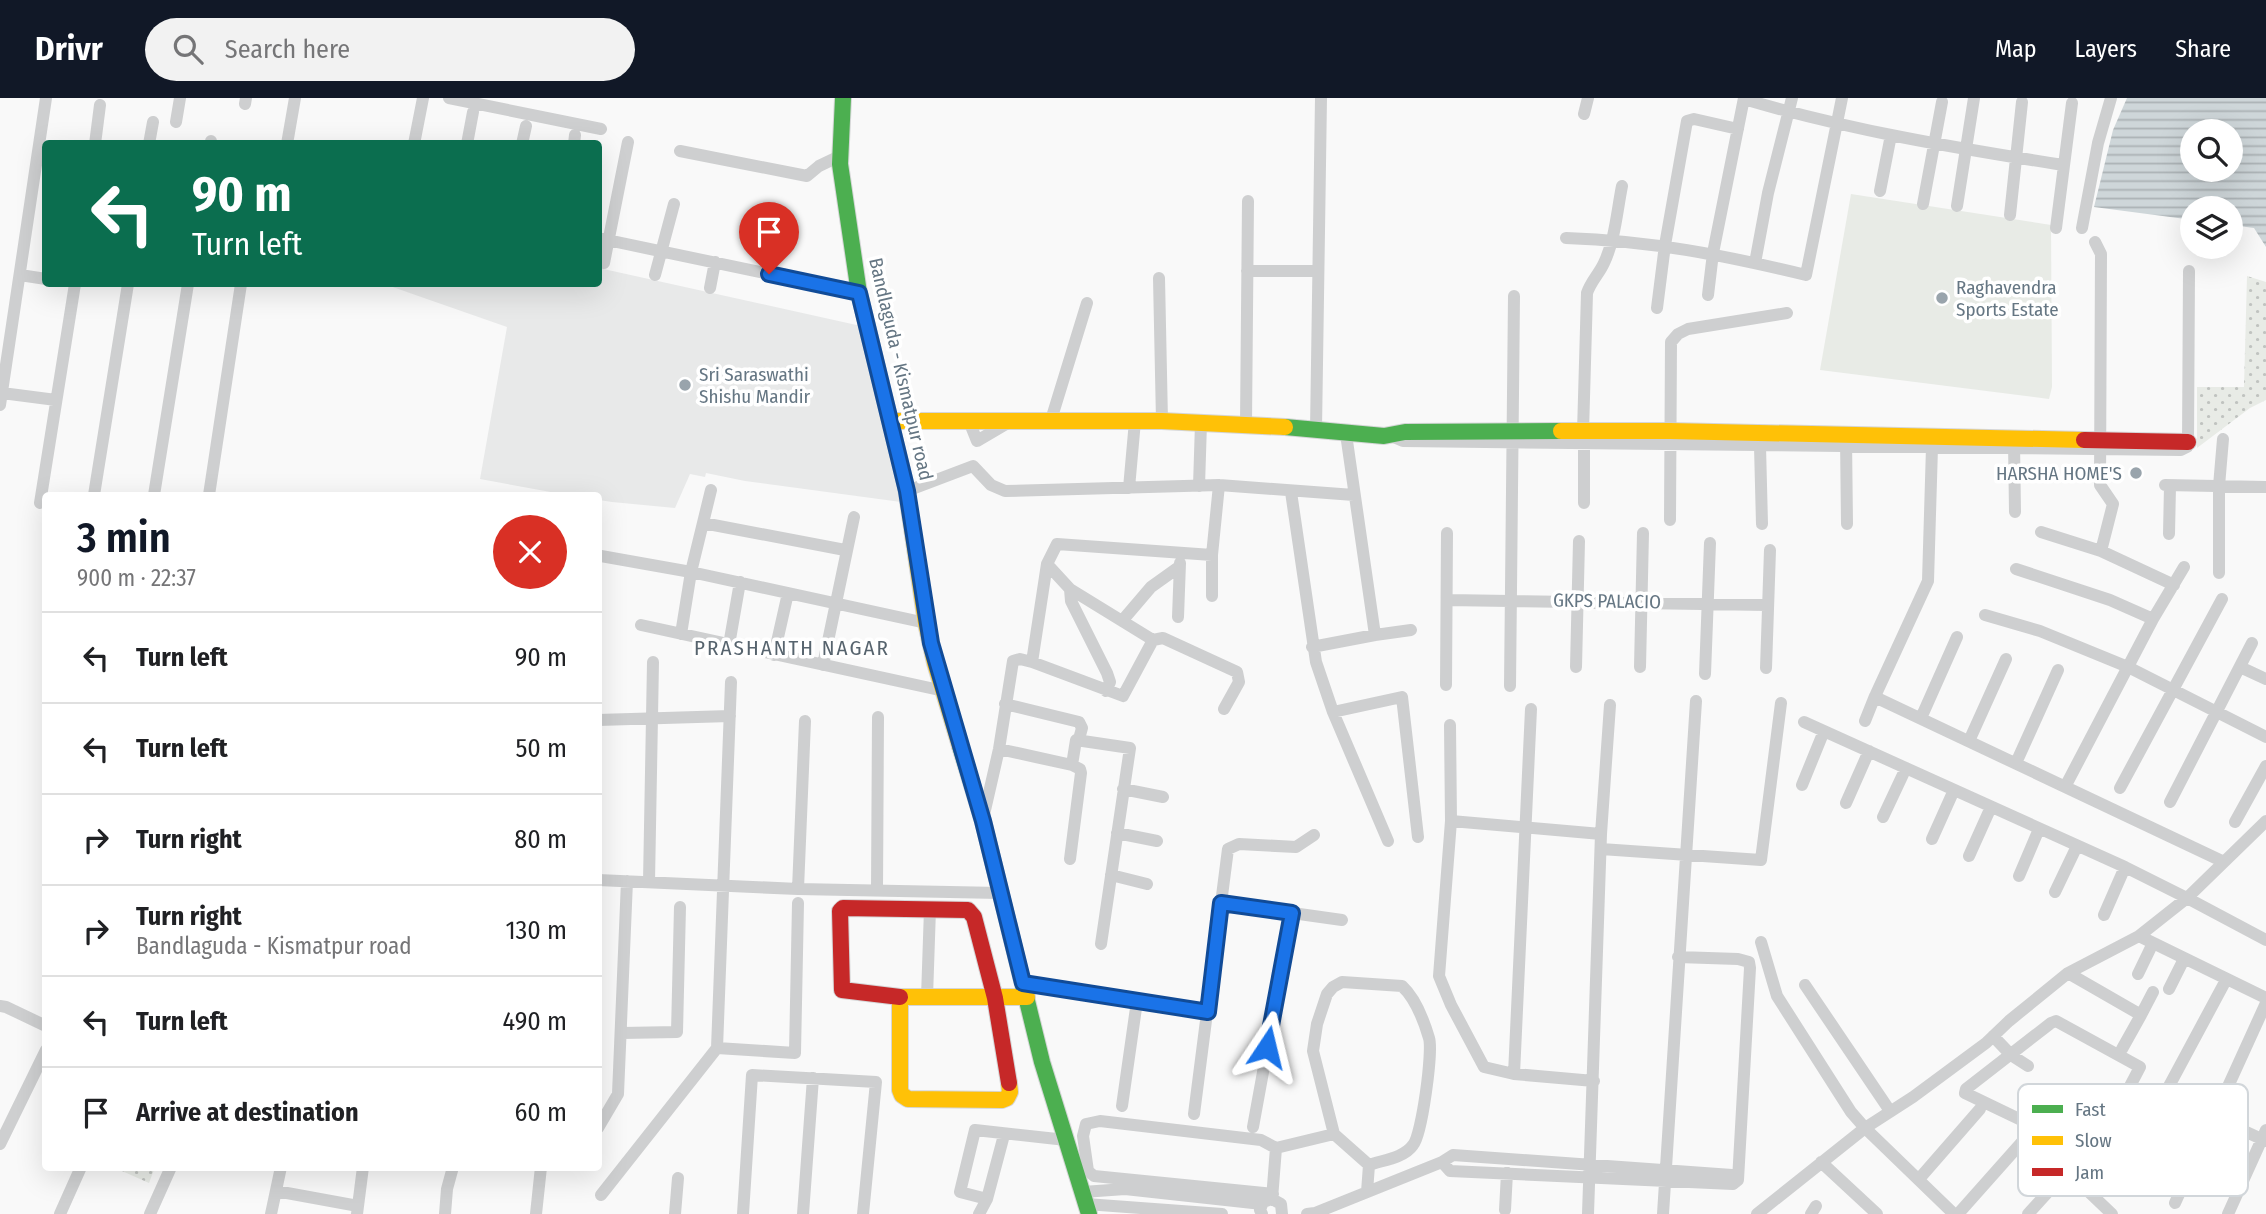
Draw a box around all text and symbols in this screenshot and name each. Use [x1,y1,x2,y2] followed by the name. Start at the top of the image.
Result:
[145,18,635,81] search box
[35,29,103,69] text: Drivr
[169,30,207,68] icon: search
[225,34,350,65] text: Search here
[1995,35,2037,63] text: Map
[2075,35,2137,63] text: Layers
[2175,35,2231,63] text: Share
[2180,119,2243,259] map controls
[2180,119,2243,182] button: search
[192,165,292,224] text: 90 m
[77,168,168,259] icon: left
[2180,196,2243,259] button: layers
[739,202,799,274] pin
[750,213,788,251] icon: arrive
[192,225,302,263] text: Turn left
[864,255,938,483] street label: Bandlaguda - Kismatpur road
[1956,276,2059,321] place label: Raghavendra Sports Estate
[1934,290,1950,306] marker: Raghavendra Sports Estate
[699,363,811,408] place label: Sri Saraswathi Shishu Mandir
[677,377,693,393] marker: Sri Saraswathi Shishu Mandir
[1996,462,2122,485] place label: HARSHA HOME'S
[2128,465,2144,481] marker: HARSHA HOME'S
[77,513,171,563] text: 3 min
[493,515,567,589] button: close
[77,564,196,592] text: 900 m · 22:37
[1553,589,1661,613] street label: GKPS PALACIO
[694,635,890,661] district label: PRASHANTH NAGAR
[77,639,115,677] icon: left
[136,642,228,673] text: Turn left
[515,642,567,673] text: 90 m
[77,730,115,768] icon: left
[136,733,228,764] text: Turn left
[515,733,567,764] text: 50 m
[77,821,115,859] icon: right
[136,824,242,855] text: Turn right
[514,824,567,855] text: 80 m
[136,901,242,932] text: Turn right
[77,912,115,950] icon: right
[505,915,567,946] text: 130 m
[136,932,412,960] text: Bandlaguda - Kismatpur road
[77,1003,115,1041] icon: left
[136,1006,228,1037] text: Turn left
[503,1006,567,1037] text: 490 m
[1230,1010,1304,1084] position arrow
[2018,1084,2248,1196] legend
[77,1094,115,1132] icon: arrive
[136,1097,359,1128] text: Arrive at destination
[514,1097,567,1128] text: 60 m
[2075,1098,2106,1121] text: Fast
[2075,1129,2112,1152] text: Slow
[2075,1161,2104,1184] text: Jam

